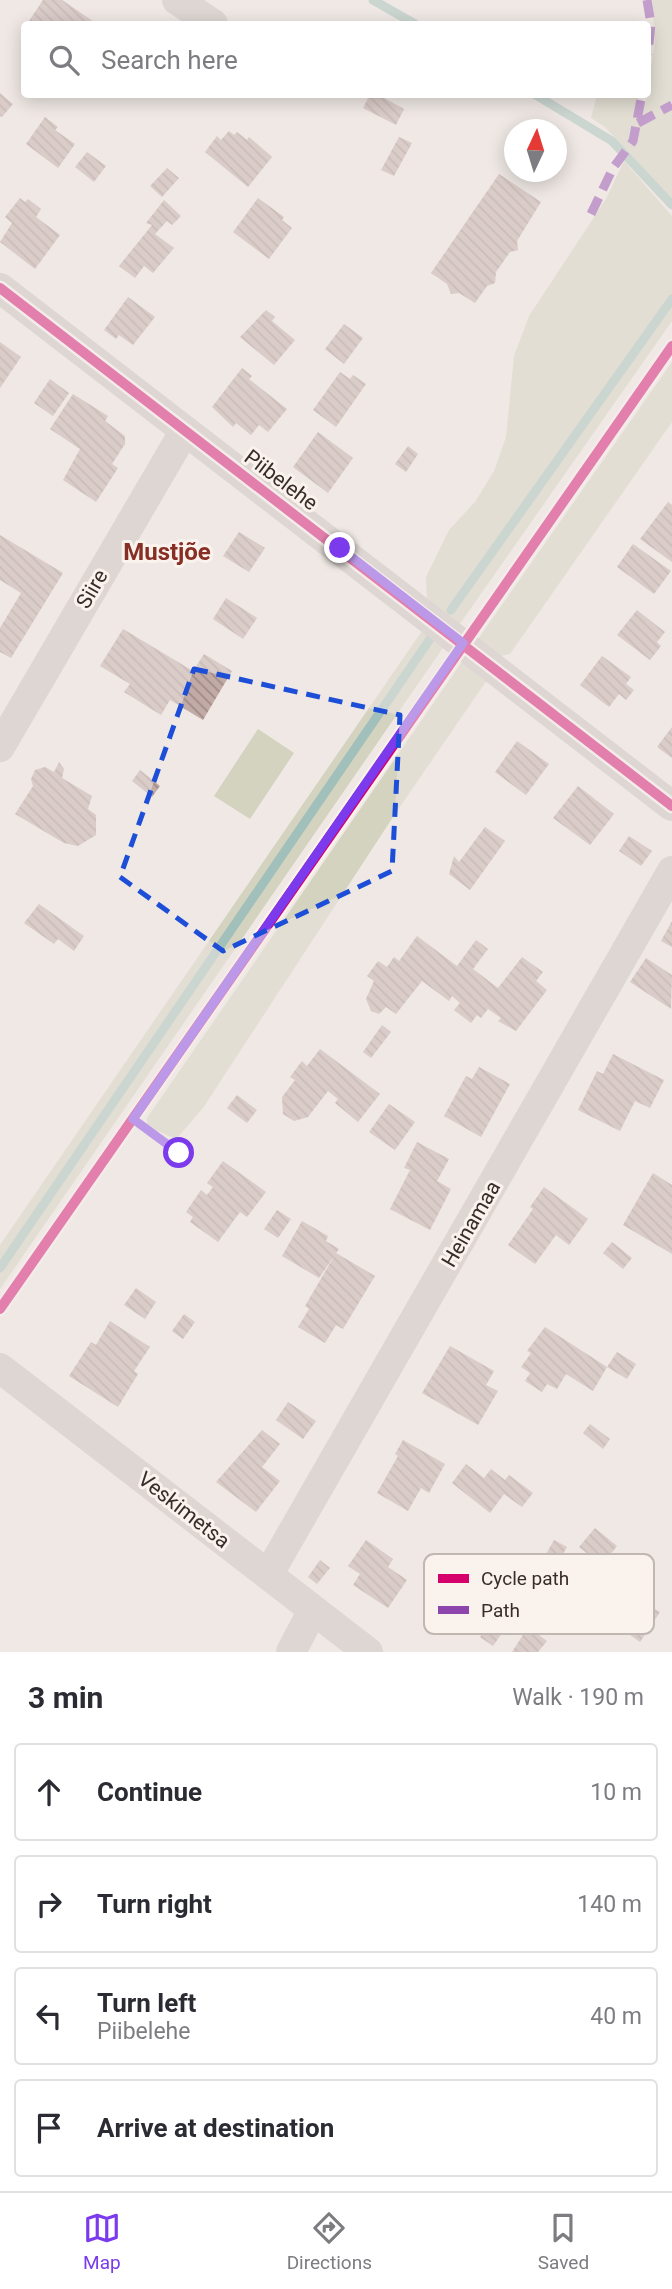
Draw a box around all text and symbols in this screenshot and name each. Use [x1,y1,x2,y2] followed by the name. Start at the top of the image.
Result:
[21,21,651,98] search box
[45,41,83,79] icon: search
[101,45,238,75] text: Search here
[504,119,567,182] north arrow
[240,445,322,515] street label: Piibelehe
[324,532,355,563] route end
[123,538,211,566] district label: Mustjõe
[71,565,113,613] street label: Siire
[163,1137,194,1168] route start
[437,1177,505,1271] street label: Heinamaa
[134,1467,234,1553] street label: Veskimetsa
[424,1554,654,1634] legend
[481,1567,569,1590] text: Cycle path
[481,1599,520,1622] text: Path
[28,1680,103,1715] text: 3 min
[512,1684,644,1711] text: Walk · 190 m
[30,1773,68,1811] icon: ahead
[97,1777,202,1807] text: Continue
[590,1779,642,1806] text: 10 m
[30,1885,68,1923] icon: right
[97,1889,212,1919] text: Turn right
[577,1891,642,1918] text: 140 m
[97,1988,196,2018] text: Turn left
[30,1997,68,2035] icon: left
[590,2003,642,2030] text: 40 m
[97,2018,190,2045] text: Piibelehe
[30,2109,68,2147] icon: arrive
[97,2113,334,2143] text: Arrive at destination
[83,2209,121,2274] tab: Map
[287,2209,372,2274] tab: Directions
[538,2209,589,2274] tab: Saved

